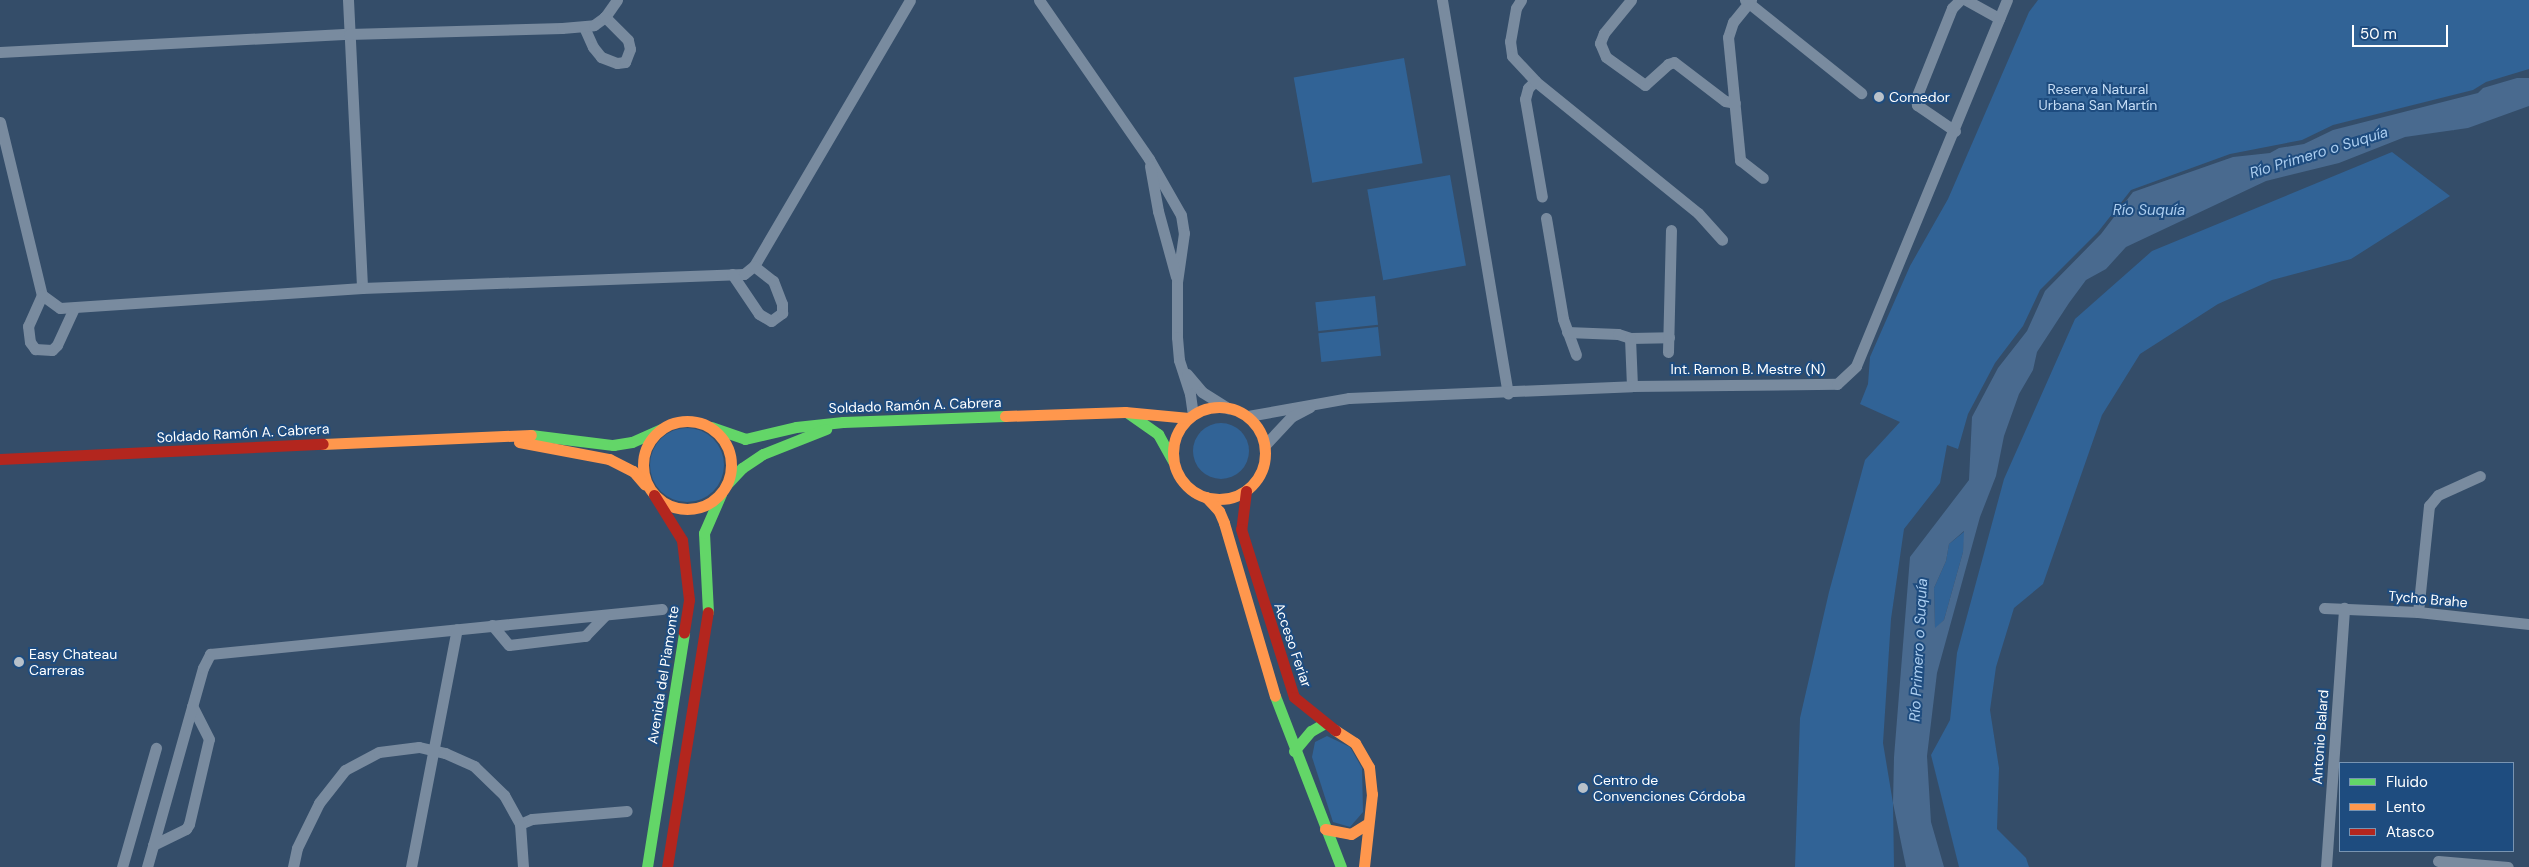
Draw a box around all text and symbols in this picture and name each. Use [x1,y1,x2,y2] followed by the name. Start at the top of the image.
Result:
[2354,15,2450,47] scale bar
[2360,24,2397,44] text: 50 m
[2039,81,2157,114] park label: Reserva Natural Urbana San Martín
[1889,89,1950,105] place label: Comedor
[1873,91,1885,103] marker: Comedor
[2248,123,2390,183] water label: Río Primero o Suquía
[2113,202,2185,220] water label: Río Suquía
[1670,361,1826,377] street label: Int. Ramon B. Mestre (N)
[828,394,1002,416] street label: Soldado Ramón A. Cabrera
[156,420,330,446] street label: Soldado Ramón A. Cabrera
[1906,578,1932,722] water label: Río Primero o Suquía
[2388,587,2468,611] street label: Tycho Brahe
[1271,600,1315,690] street label: Acceso Feriar
[644,605,682,745] street label: Avenida del Piamonte
[29,646,117,679] place label: Easy Chateau Carreras
[13,656,25,668] marker: Easy Chateau Carreras
[2308,689,2332,785] street label: Antonio Balard
[2339,762,2514,852] legend
[1593,772,1745,804] place label: Centro de Convenciones Córdoba
[2386,772,2428,792] text: Fluido
[1577,782,1589,794] marker: Centro de Convenciones Córdoba
[2386,797,2425,817] text: Lento
[2386,822,2434,842] text: Atasco

